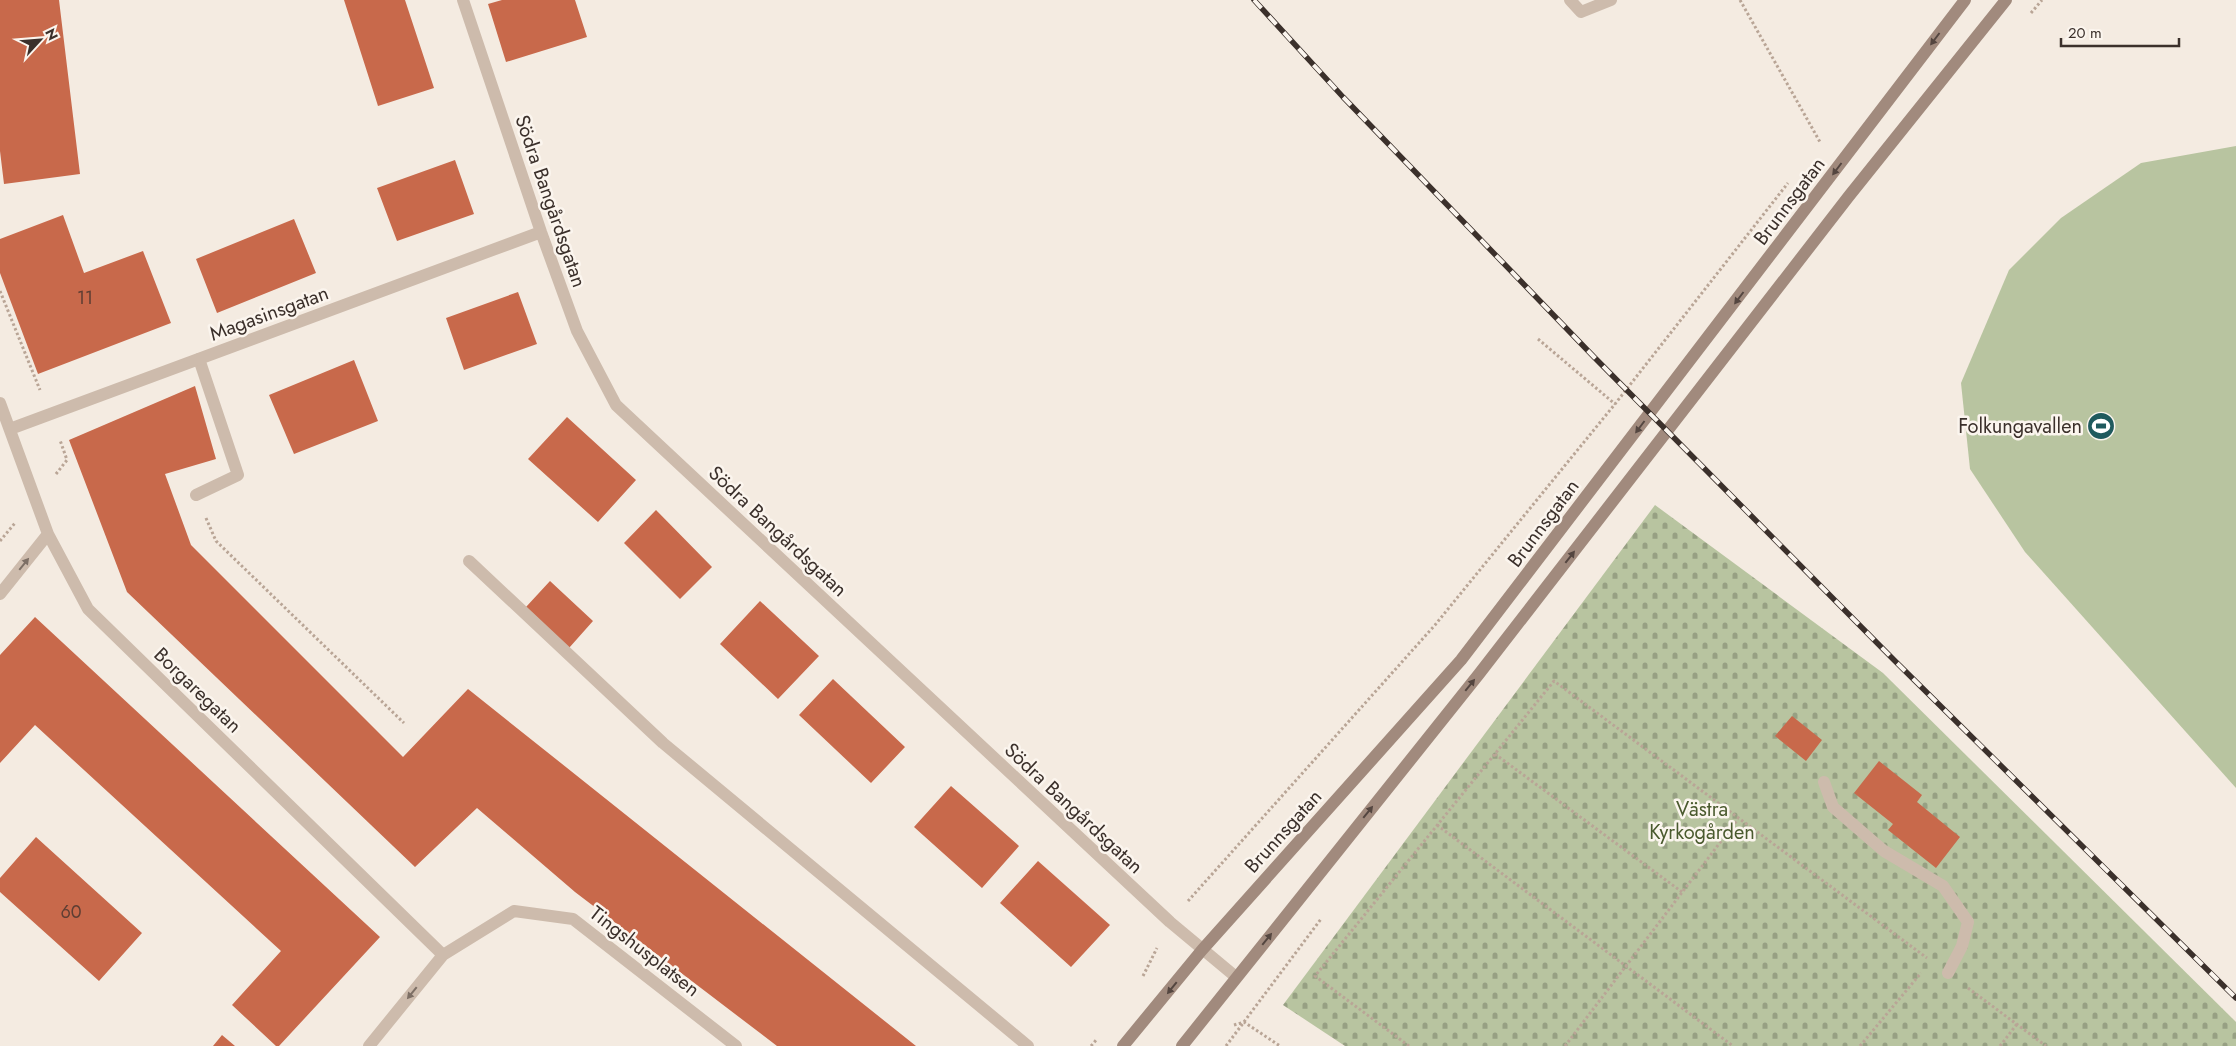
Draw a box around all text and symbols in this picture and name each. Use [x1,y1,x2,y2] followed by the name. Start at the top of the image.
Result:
[15,15,65,65] north arrow
[2061,15,2178,47] scale bar
[2068,22,2102,44] text: 20 m
[40,25,63,44] text: N
[1930,32,1941,45] one-way arrow
[507,111,594,291] street label: Södra Bangårdsgatan
[1747,151,1832,251] street label: Brunnsgatan
[1832,162,1843,175] one-way arrow
[206,279,333,348] street label: Magasinsgatan
[77,285,93,311] house number: 11
[1733,291,1744,304] one-way arrow
[2086,411,2116,441] sports icon: Folkungavallen
[1958,412,2082,441] place label: Folkungavallen
[1635,420,1645,434] one-way arrow
[702,459,854,603] street label: Södra Bangårdsgatan
[1501,473,1586,573] street label: Brunnsgatan
[1565,550,1575,564] one-way arrow
[18,558,29,571] one-way arrow
[147,641,248,740] street label: Borgaregatan
[1465,679,1476,692] one-way arrow
[998,736,1150,880] street label: Södra Bangårdsgatan
[1238,783,1329,880] street label: Brunnsgatan
[1649,795,1755,847] park label: Västra Kyrkogården
[1363,806,1374,819] one-way arrow
[60,899,82,925] house number: 60
[583,899,706,1004] street label: Tingshusplatsen
[1261,933,1272,946] one-way arrow
[1166,981,1177,994] one-way arrow
[407,986,418,999] one-way arrow

